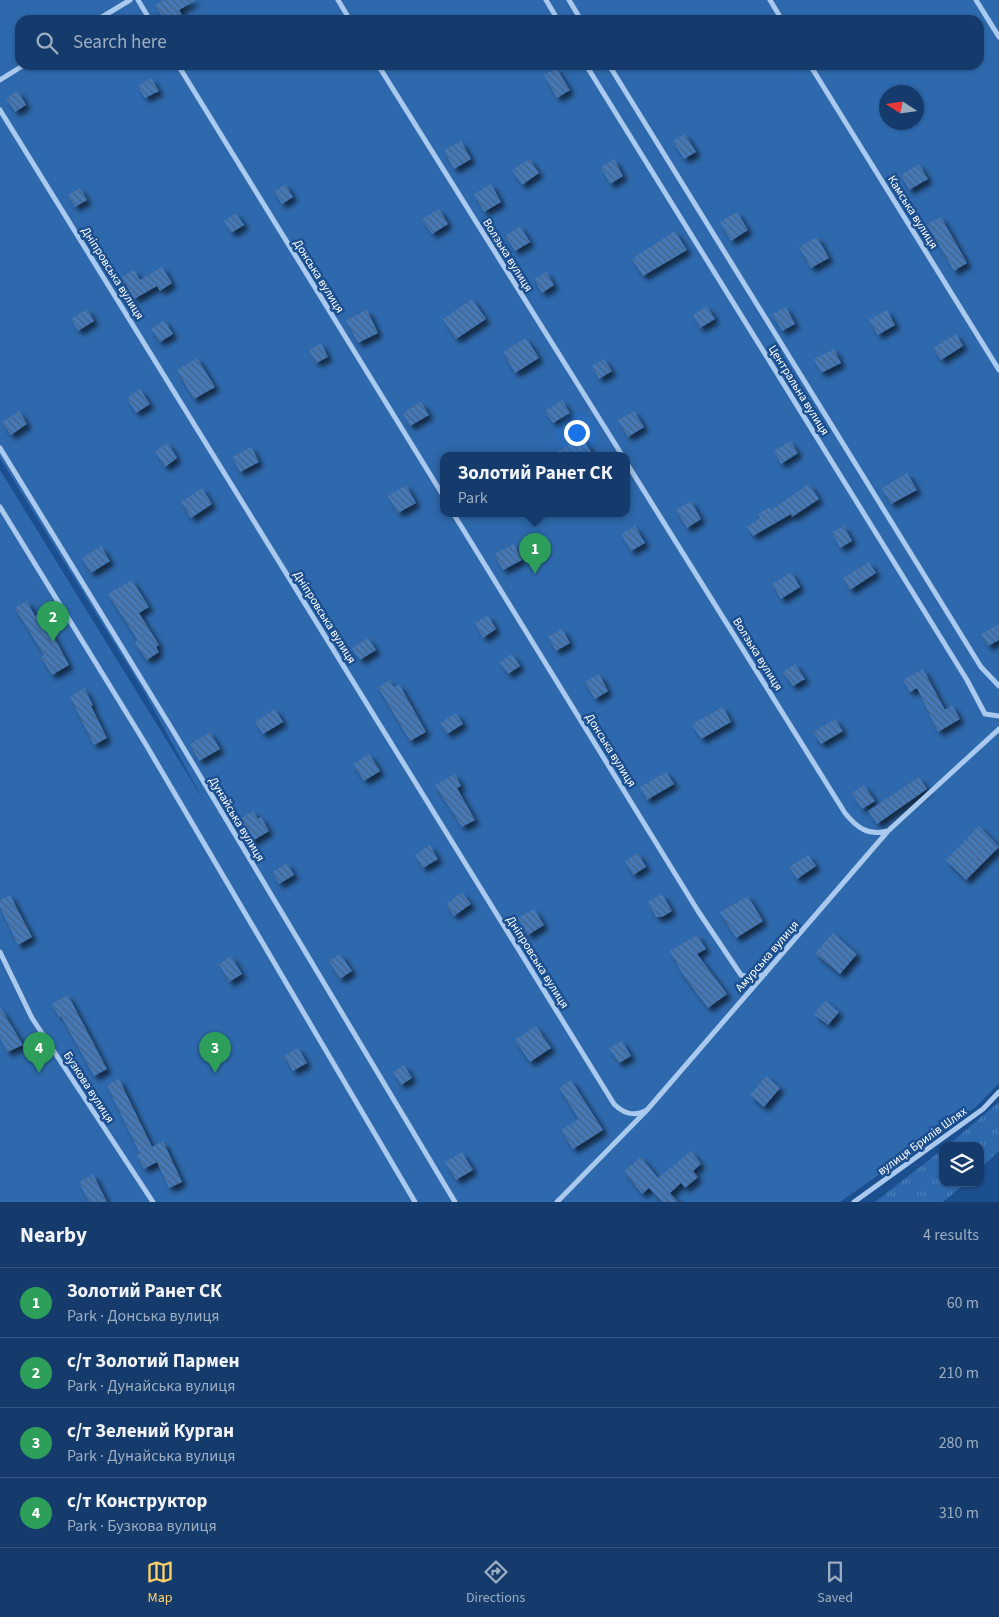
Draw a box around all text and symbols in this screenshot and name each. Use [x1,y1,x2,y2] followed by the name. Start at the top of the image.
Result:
[15,15,984,70] search box
[33,29,61,57] icon: search
[73,29,167,56] text: Search here
[879,85,924,130] north arrow
[883,172,942,252] street label: Камська вулиця
[478,215,537,295] street label: Волзька вулиця
[77,224,148,323] street label: Дніпровська вулиця
[289,236,348,316] street label: Донська вулиця
[764,342,833,439] street label: Центральна вулиця
[564,420,590,446] your location
[440,452,630,517] popup
[458,460,612,487] text: Золотий Ранет СК
[458,487,488,509] text: Park
[519,533,551,574] pin: 1
[289,568,360,667] street label: Дніпровська вулиця
[37,601,69,642] pin: 2
[728,614,787,694] street label: Волзька вулиця
[581,710,640,790] street label: Донська вулиця
[205,774,269,865] street label: Дунайська вулиця
[502,913,573,1012] street label: Дніпровська вулиця
[732,917,803,996] street label: Амурська вулиця
[23,1032,55,1073] pin: 4
[199,1032,231,1073] pin: 3
[59,1048,118,1126] street label: Бузкова вулиця
[874,1103,971,1180] street label: вулиця Брилів Шлях
[939,1142,984,1187] map controls
[939,1142,984,1187] button: layers
[20,1220,87,1250] text: Nearby
[923,1224,979,1246] text: 4 results
[67,1278,222,1305] text: Золотий Ранет СК
[32,1292,40,1314] text: 1
[947,1292,979,1314] text: 60 m
[67,1305,220,1327] text: Park · Донська вулиця
[67,1348,240,1375] text: с/т Золотий Пармен
[32,1362,40,1384] text: 2
[939,1362,979,1384] text: 210 m
[67,1375,235,1397] text: Park · Дунайська вулиця
[67,1418,234,1445] text: с/т Зелений Курган
[32,1432,40,1454] text: 3
[939,1432,979,1454] text: 280 m
[67,1445,235,1467] text: Park · Дунайська вулиця
[67,1488,207,1515] text: с/т Конструктор
[32,1502,40,1524] text: 4
[939,1502,979,1524] text: 310 m
[67,1515,217,1537] text: Park · Бузкова вулиця
[146,1558,174,1608] tab: Map
[466,1558,525,1608] tab: Directions
[817,1558,853,1608] tab: Saved

